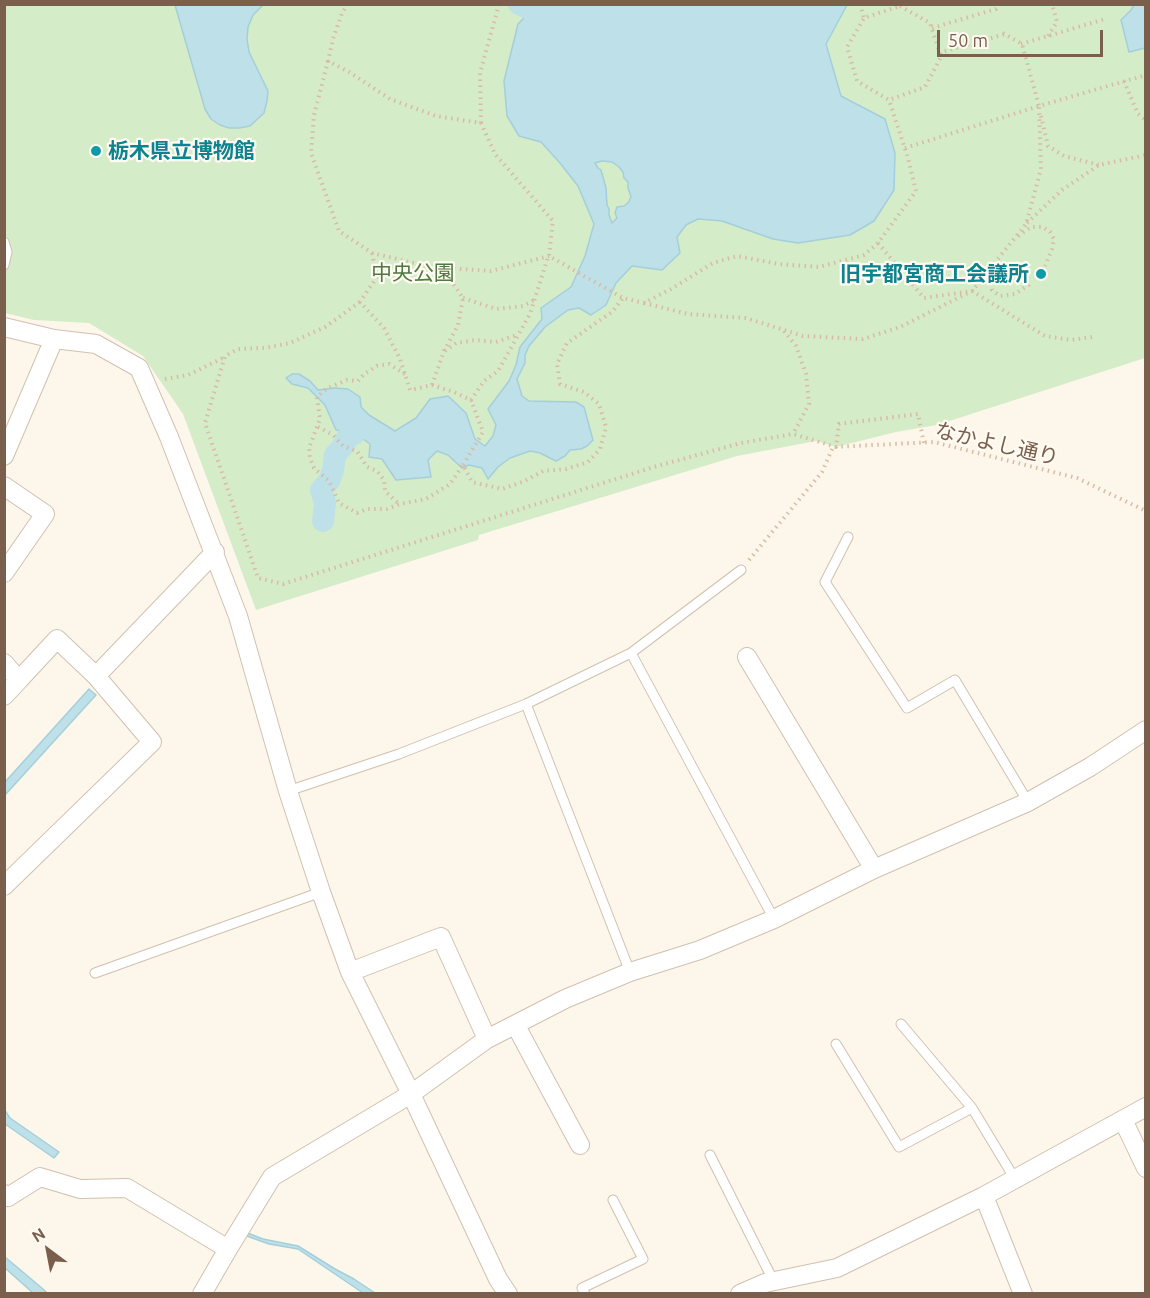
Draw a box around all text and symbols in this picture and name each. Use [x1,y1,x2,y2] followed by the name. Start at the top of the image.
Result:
[940,18,1106,56] scale bar
[948,30,988,50] text: 50 m
[108,138,255,164] place label: 栃木県立博物館
[89,144,103,158] marker: 栃木県立博物館
[371,260,455,286] park label: 中央公園
[840,261,1029,287] place label: 旧宇都宮商工会議所
[1034,267,1048,281] marker: 旧宇都宮商工会議所
[933,418,1061,470] street label: なかよし通り
[18,1220,78,1280] north arrow
[29,1224,48,1246] text: N

